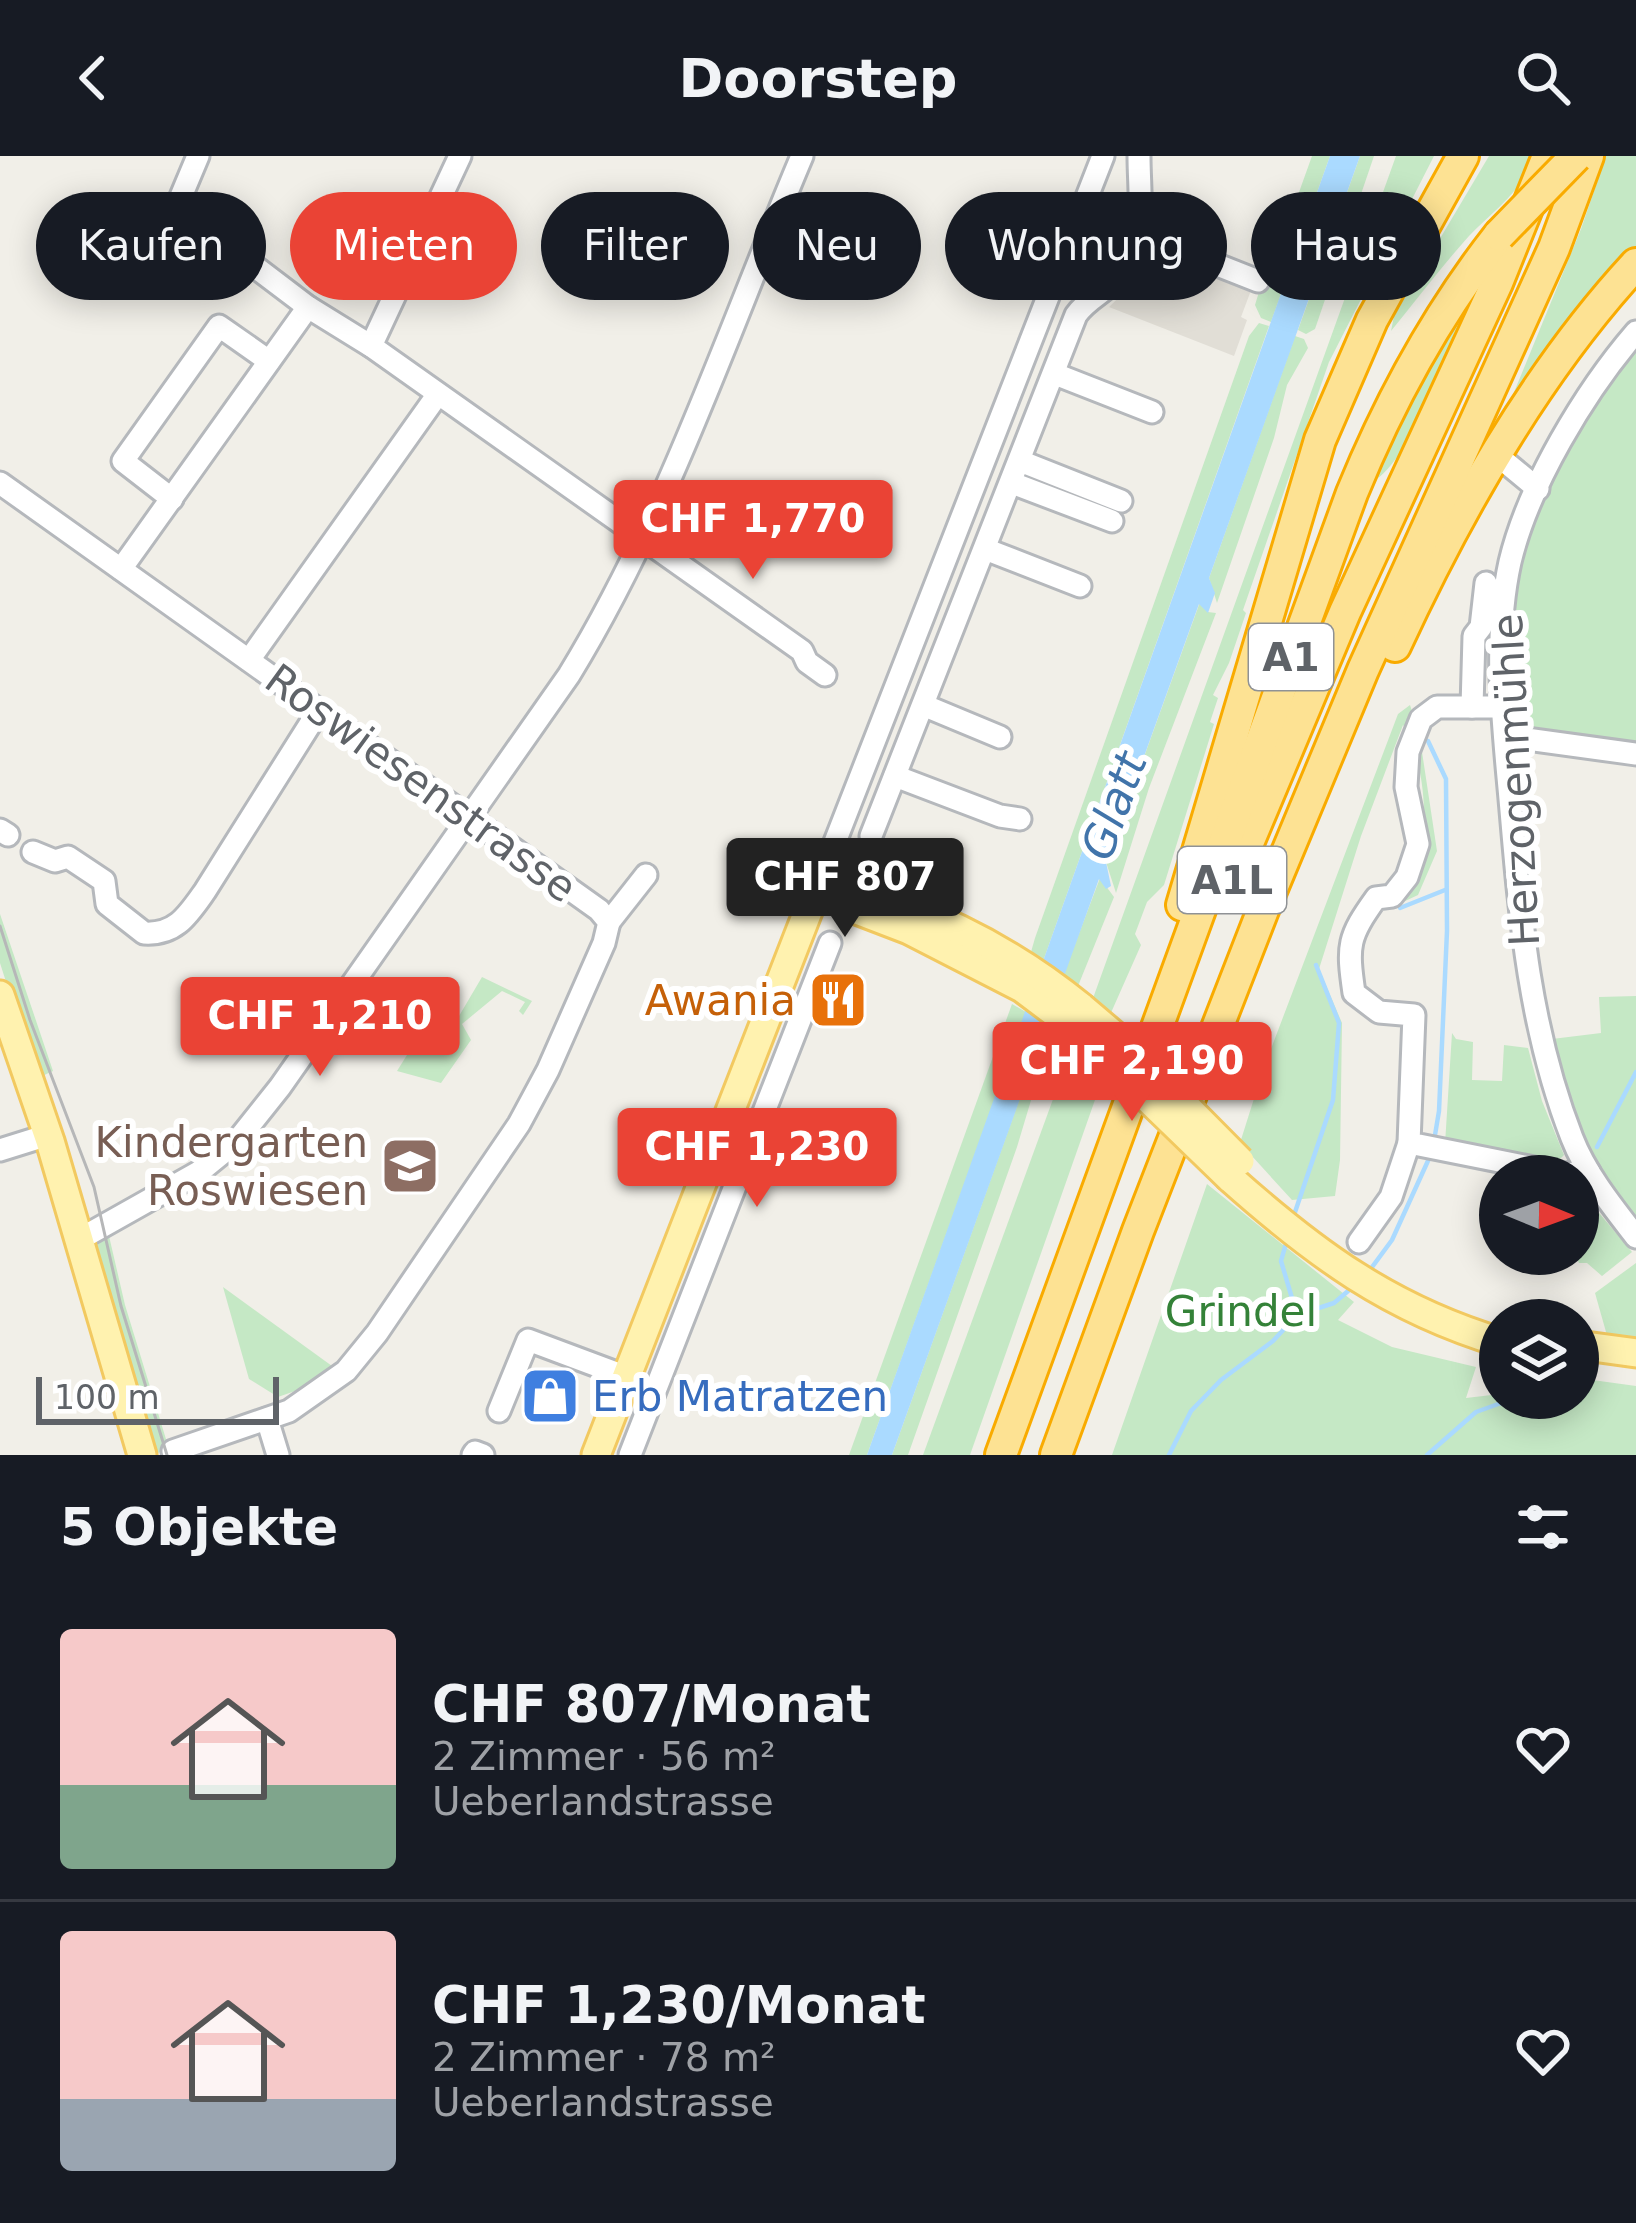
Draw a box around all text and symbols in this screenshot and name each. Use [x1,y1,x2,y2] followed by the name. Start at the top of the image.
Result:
[60,45,126,111] icon: back
[1510,45,1576,111] icon: search
[679,47,957,110] text: Doorstep
[36,192,266,300] chip: Kaufen
[290,192,517,300] chip: Mieten
[541,192,729,300] chip: Filter
[753,192,921,300] chip: Neu
[945,192,1227,300] chip: Wohnung
[1251,192,1441,300] chip: Haus
[616,480,890,582] pin: CHF 1,770
[641,496,865,541] text: CHF 1,770
[1483,612,1549,948] street label: Herzogenmühle
[1249,624,1333,690] road number: A1
[256,654,586,912] street label: Roswiesenstrasse
[1070,743,1159,867] water label: Glatt
[734,838,956,940] pin: CHF 807
[1178,847,1286,913] road number: A1L
[754,854,936,899] text: CHF 807
[807,969,869,1031] restaurant icon: Awania
[645,976,796,1025] place label: Awania
[183,977,457,1079] pin: CHF 1,210
[208,993,432,1038] text: CHF 1,210
[995,1022,1269,1124] pin: CHF 2,190
[1020,1038,1244,1083] text: CHF 2,190
[620,1108,894,1210] pin: CHF 1,230
[95,1118,368,1215] place label: Kindergarten Roswiesen
[645,1124,869,1169] text: CHF 1,230
[379,1135,441,1197] school or university icon: Kindergarten Roswiesen
[1479,1155,1599,1275] north arrow
[1479,1155,1599,1419] map controls
[1165,1287,1317,1336] park label: Grindel
[1479,1299,1599,1419] button: layers
[519,1365,581,1427] shop icon: Erb Matratzen
[36,1371,279,1424] scale bar
[592,1372,888,1421] place label: Erb Matratzen
[54,1378,160,1417] text: 100 m
[1510,1494,1576,1560] icon: filters
[60,1498,338,1557] text: 5 Objekte
[432,1675,871,1734] text: CHF 807/Monat
[156,1677,300,1821] icon: home
[1510,1716,1576,1782] icon: heart
[432,1734,776,1779] text: 2 Zimmer · 56 m²
[432,1779,774,1824] text: Ueberlandstrasse
[432,1976,926,2035] text: CHF 1,230/Monat
[156,1979,300,2123] icon: home
[1510,2018,1576,2084] icon: heart
[432,2035,776,2080] text: 2 Zimmer · 78 m²
[432,2080,774,2125] text: Ueberlandstrasse

